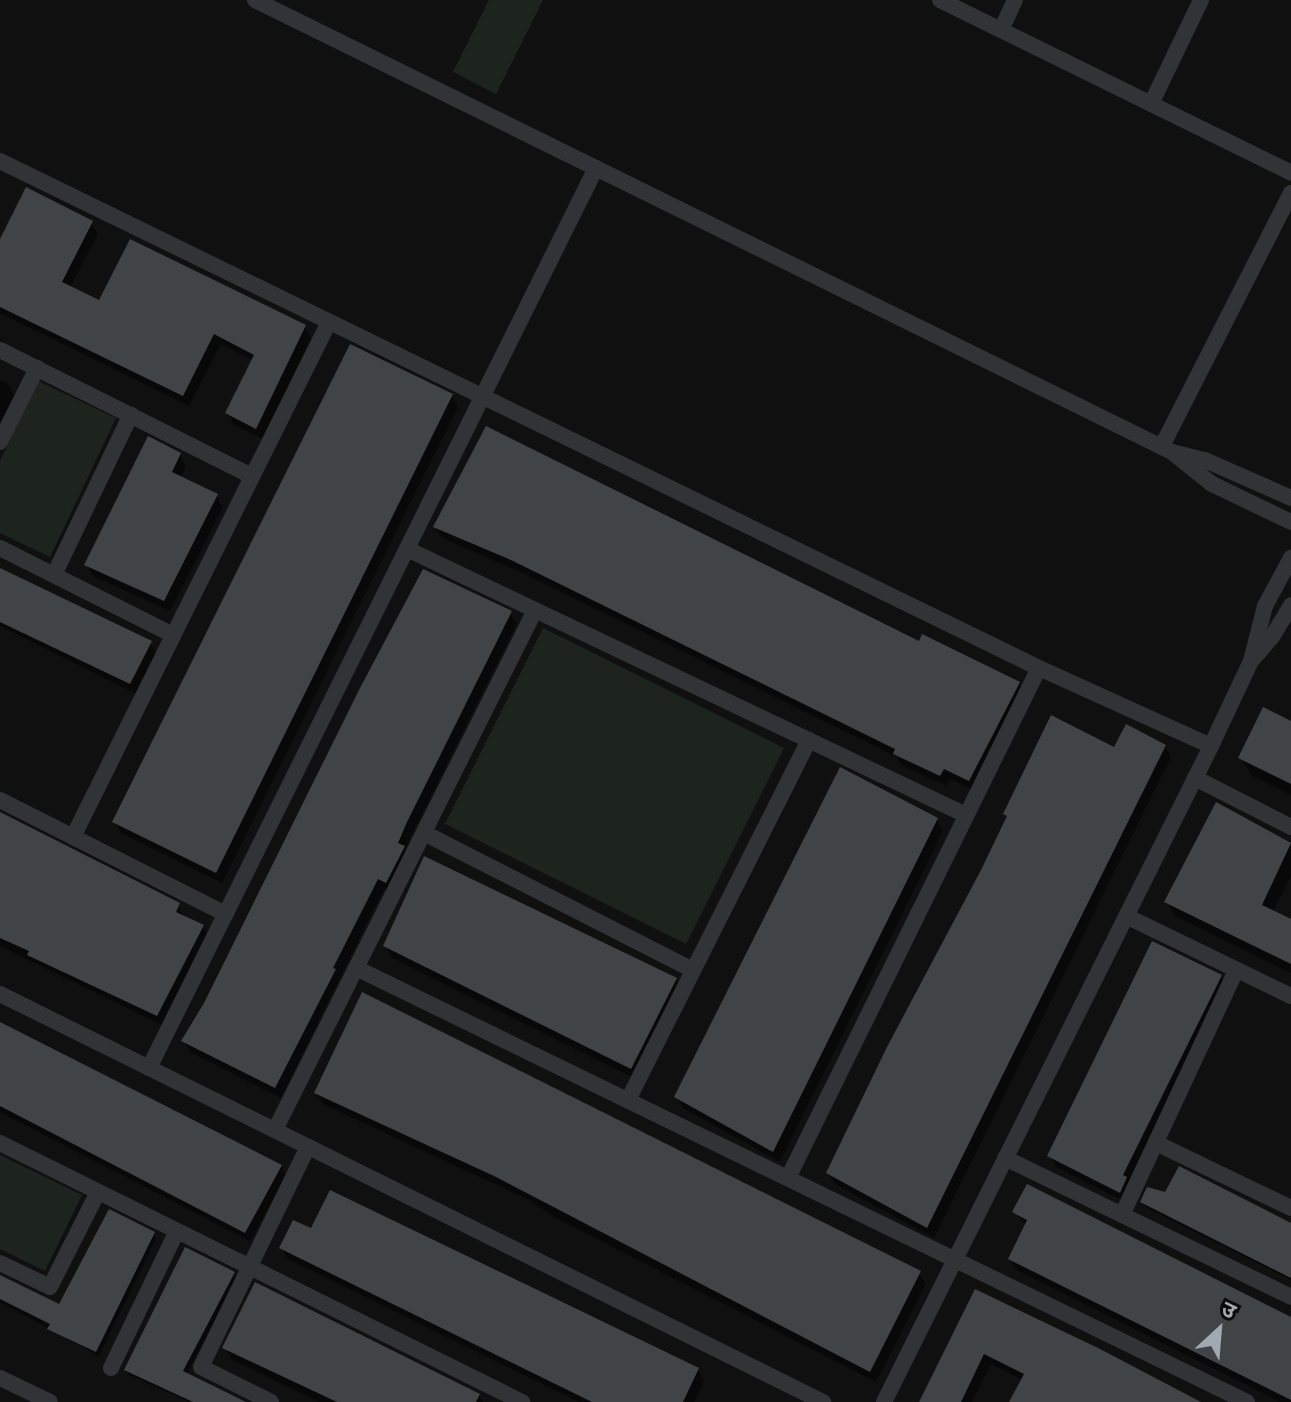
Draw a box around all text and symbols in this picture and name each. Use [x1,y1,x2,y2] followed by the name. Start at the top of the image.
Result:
[1179,1290,1259,1370] north arrow
[1218,1294,1241,1323] text: उ

